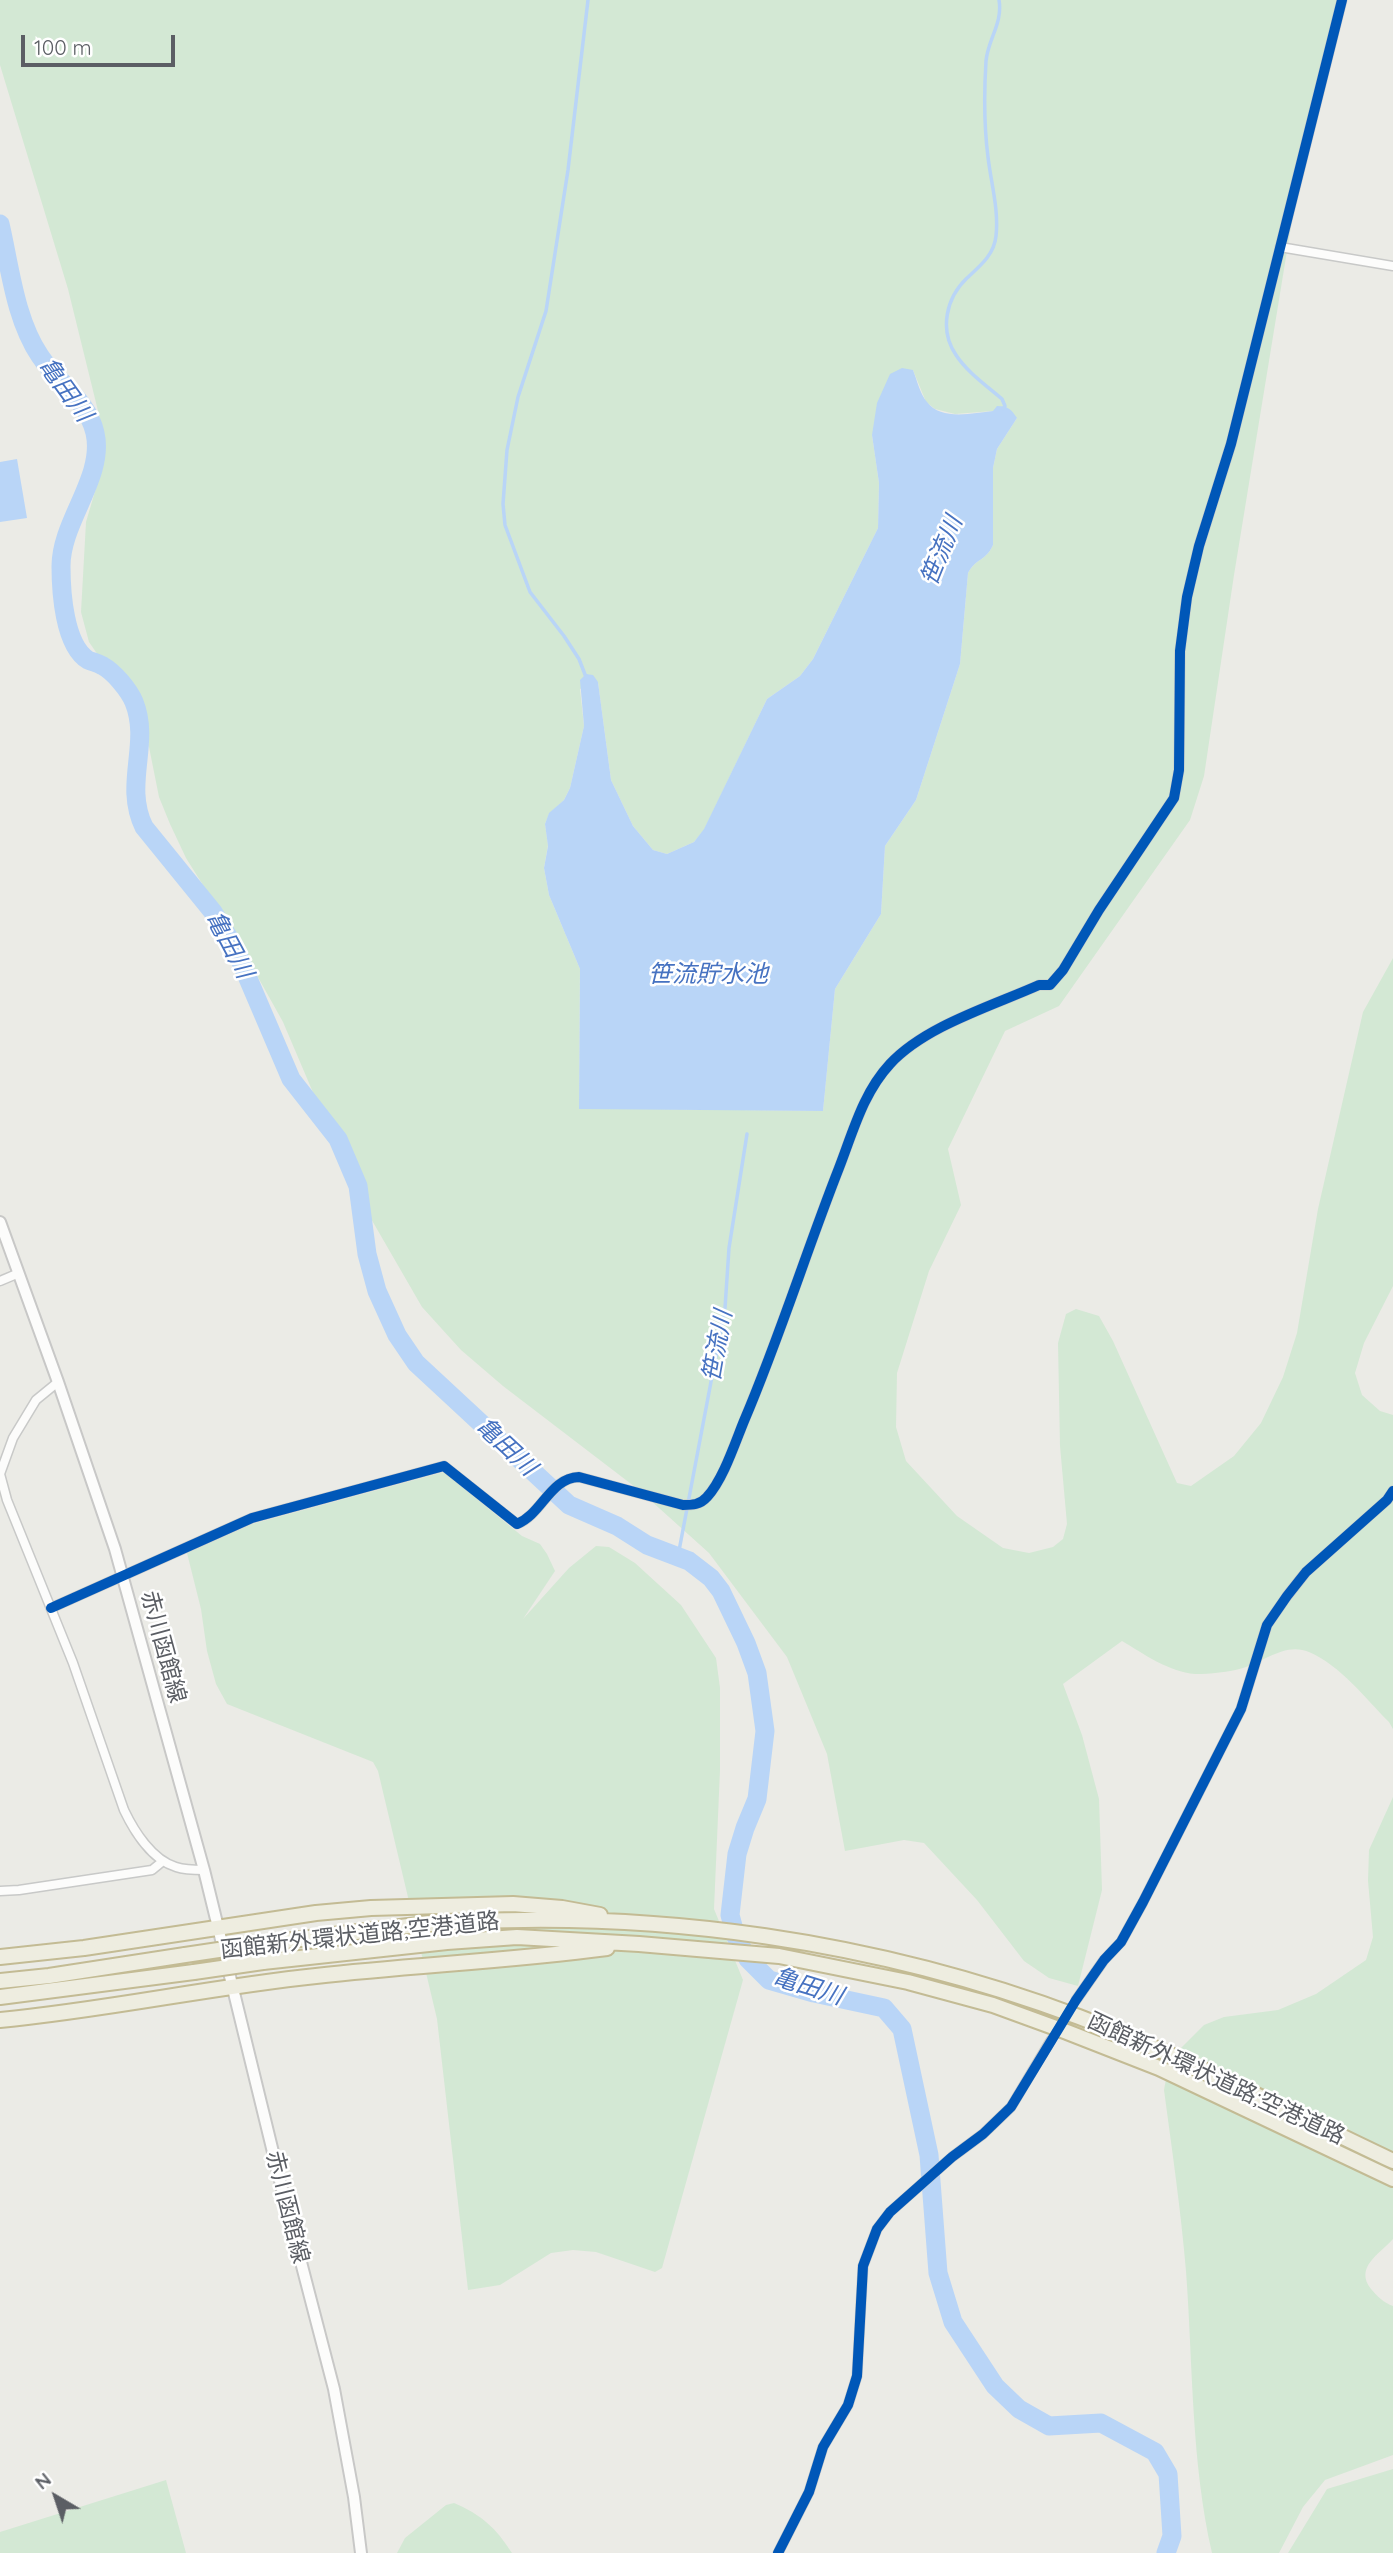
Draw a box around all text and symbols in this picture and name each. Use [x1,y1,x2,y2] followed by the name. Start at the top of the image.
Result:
[24,21,178,65] scale bar
[34,34,92,60] text: 100 m
[32,352,98,428] water label: 亀田川
[915,512,969,590] water label: 笹流川
[199,906,259,984] water label: 亀田川
[648,961,768,989] water label: 笹流貯水池
[698,1308,738,1384] water label: 笹流川
[470,1412,542,1482] water label: 亀田川
[135,1588,191,1706] street label: 赤川函館線
[219,1908,501,1964] street label: 函館新外環状道路;空港道路
[769,1963,847,2011] water label: 亀田川
[1083,2007,1349,2151] street label: 函館新外環状道路;空港道路
[260,2148,314,2266] street label: 赤川函館線
[21,2462,91,2532] north arrow
[30,2467,56,2494] text: N

